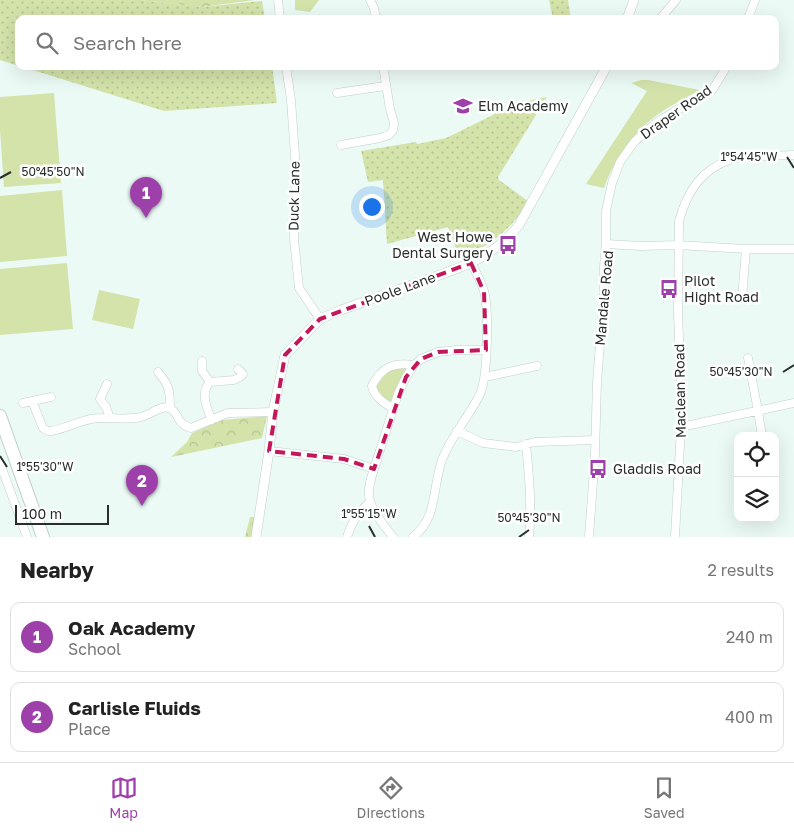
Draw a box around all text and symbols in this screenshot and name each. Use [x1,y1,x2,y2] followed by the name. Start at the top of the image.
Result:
[15,15,779,70] search box
[33,29,61,57] icon: search
[73,31,182,54] text: Search here
[637,81,715,142] street label: Draper Road
[452,95,474,117] school or university icon: Elm Academy
[478,97,569,114] place label: Elm Academy
[720,149,778,164] text: 1°54'45"W
[284,161,303,231] street label: Duck Lane
[21,164,85,179] text: 50°45'50"N
[130,177,162,218] pin: 1
[359,194,385,220] your location
[392,228,493,261] place label: West Howe Dental Surgery
[497,234,519,256] bus stop icon: West Howe Dental Surgery
[591,250,616,346] street label: Mandale Road
[362,268,438,309] street label: Poole Lane
[684,272,759,305] place label: Pilot Hight Road
[658,278,680,300] bus stop icon: Pilot Hight Road
[670,344,689,438] street label: Maclean Road
[709,364,773,379] text: 50°45'30"N
[734,432,779,522] map controls
[734,432,779,477] button: locate
[587,458,609,480] bus stop icon: Gladdis Road
[16,459,74,474] text: 1°55'30"W
[613,460,701,477] place label: Gladdis Road
[126,465,158,506] pin: 2
[734,477,779,522] button: layers
[15,502,109,525] scale bar
[22,505,62,522] text: 100 m
[341,506,397,521] text: 1°55'15"W
[497,510,561,525] text: 50°45'30"N
[20,557,94,583] text: Nearby
[708,560,774,580] text: 2 results
[68,616,195,639] text: Oak Academy
[33,627,41,647] text: 1
[726,627,773,647] text: 240 m
[68,639,121,659] text: School
[68,696,201,719] text: Carlisle Fluids
[32,707,42,727] text: 2
[725,707,773,727] text: 400 m
[68,719,111,739] text: Place
[109,774,138,821] tab: Map
[357,774,425,821] tab: Directions
[644,774,685,821] tab: Saved

